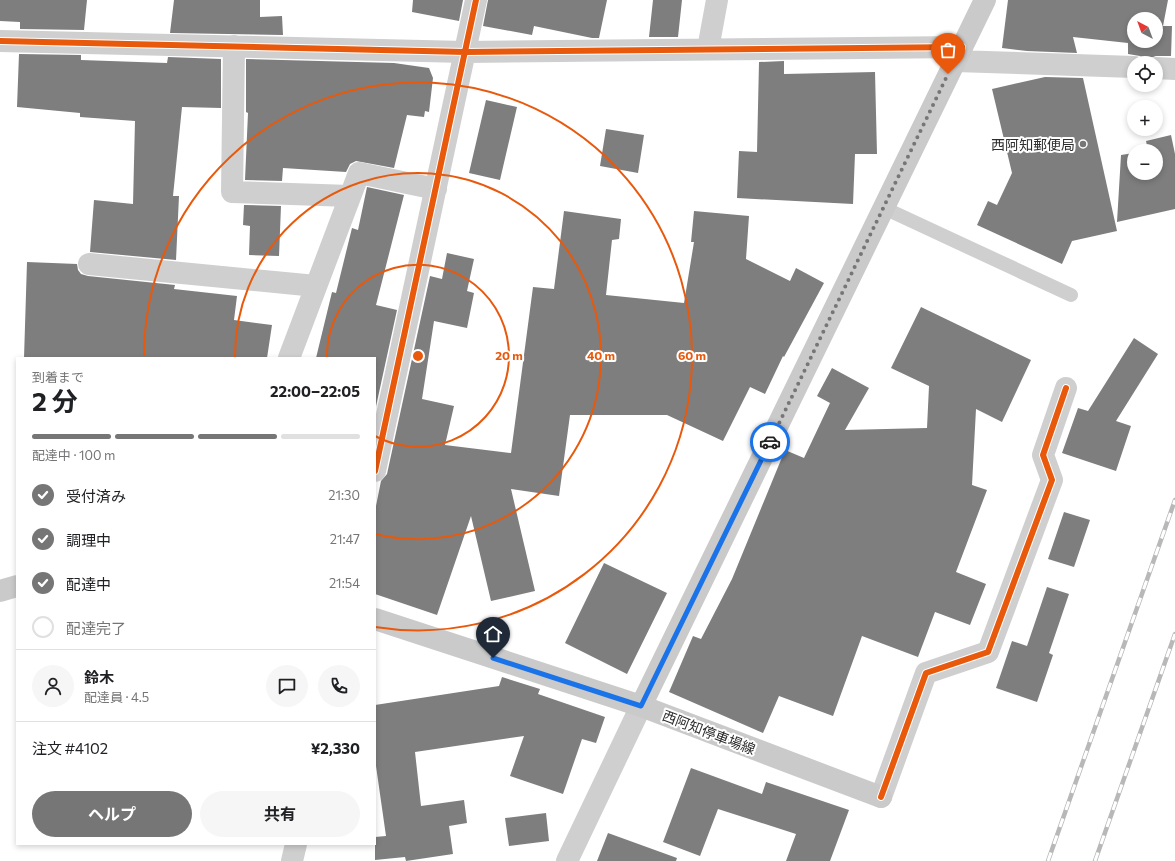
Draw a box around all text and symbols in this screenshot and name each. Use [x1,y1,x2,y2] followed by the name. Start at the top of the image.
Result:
[1127,12,1163,48] north arrow
[1127,12,1163,180] map controls
[931,33,965,74] pin
[937,39,959,61] icon: bag
[1127,56,1163,92] button: locate
[1127,100,1163,136] button: +
[991,136,1075,153] place label: 西阿知郵便局
[1078,139,1088,149] marker: 西阿知郵便局
[1127,144,1163,180] button: −
[495,348,523,362] text: 20 m
[587,348,615,362] text: 40 m
[678,348,706,362] text: 60 m
[411,349,425,363] centre of rings
[32,369,84,385] text: 到着まで
[270,382,360,400] text: 22:00–22:05
[32,385,78,416] text: 2 分
[750,422,790,462] courier
[759,431,781,453] icon: car
[32,447,115,463] text: 配達中 · 100 m
[32,484,54,506] icon: check
[66,487,126,505] text: 受付済み
[328,487,360,503] text: 21:30
[32,528,54,550] icon: check
[66,531,111,549] text: 調理中
[330,531,360,547] text: 21:47
[32,572,54,594] icon: check
[66,575,111,593] text: 配達中
[329,575,360,591] text: 21:54
[476,617,510,658] pin
[66,619,126,637] text: 配達完了
[482,623,504,645] icon: home
[32,665,74,707] button: person
[266,665,308,707] button: chat
[318,665,360,707] button: phone
[84,668,114,686] text: 鈴木
[84,689,149,705] text: 配達員 · 4.5
[660,707,758,757] street label: 西阿知停車場線
[32,739,108,757] text: 注文 #4102
[311,739,360,757] text: ¥2,330
[32,791,192,837] button: ヘルプ
[200,791,360,837] button: 共有

